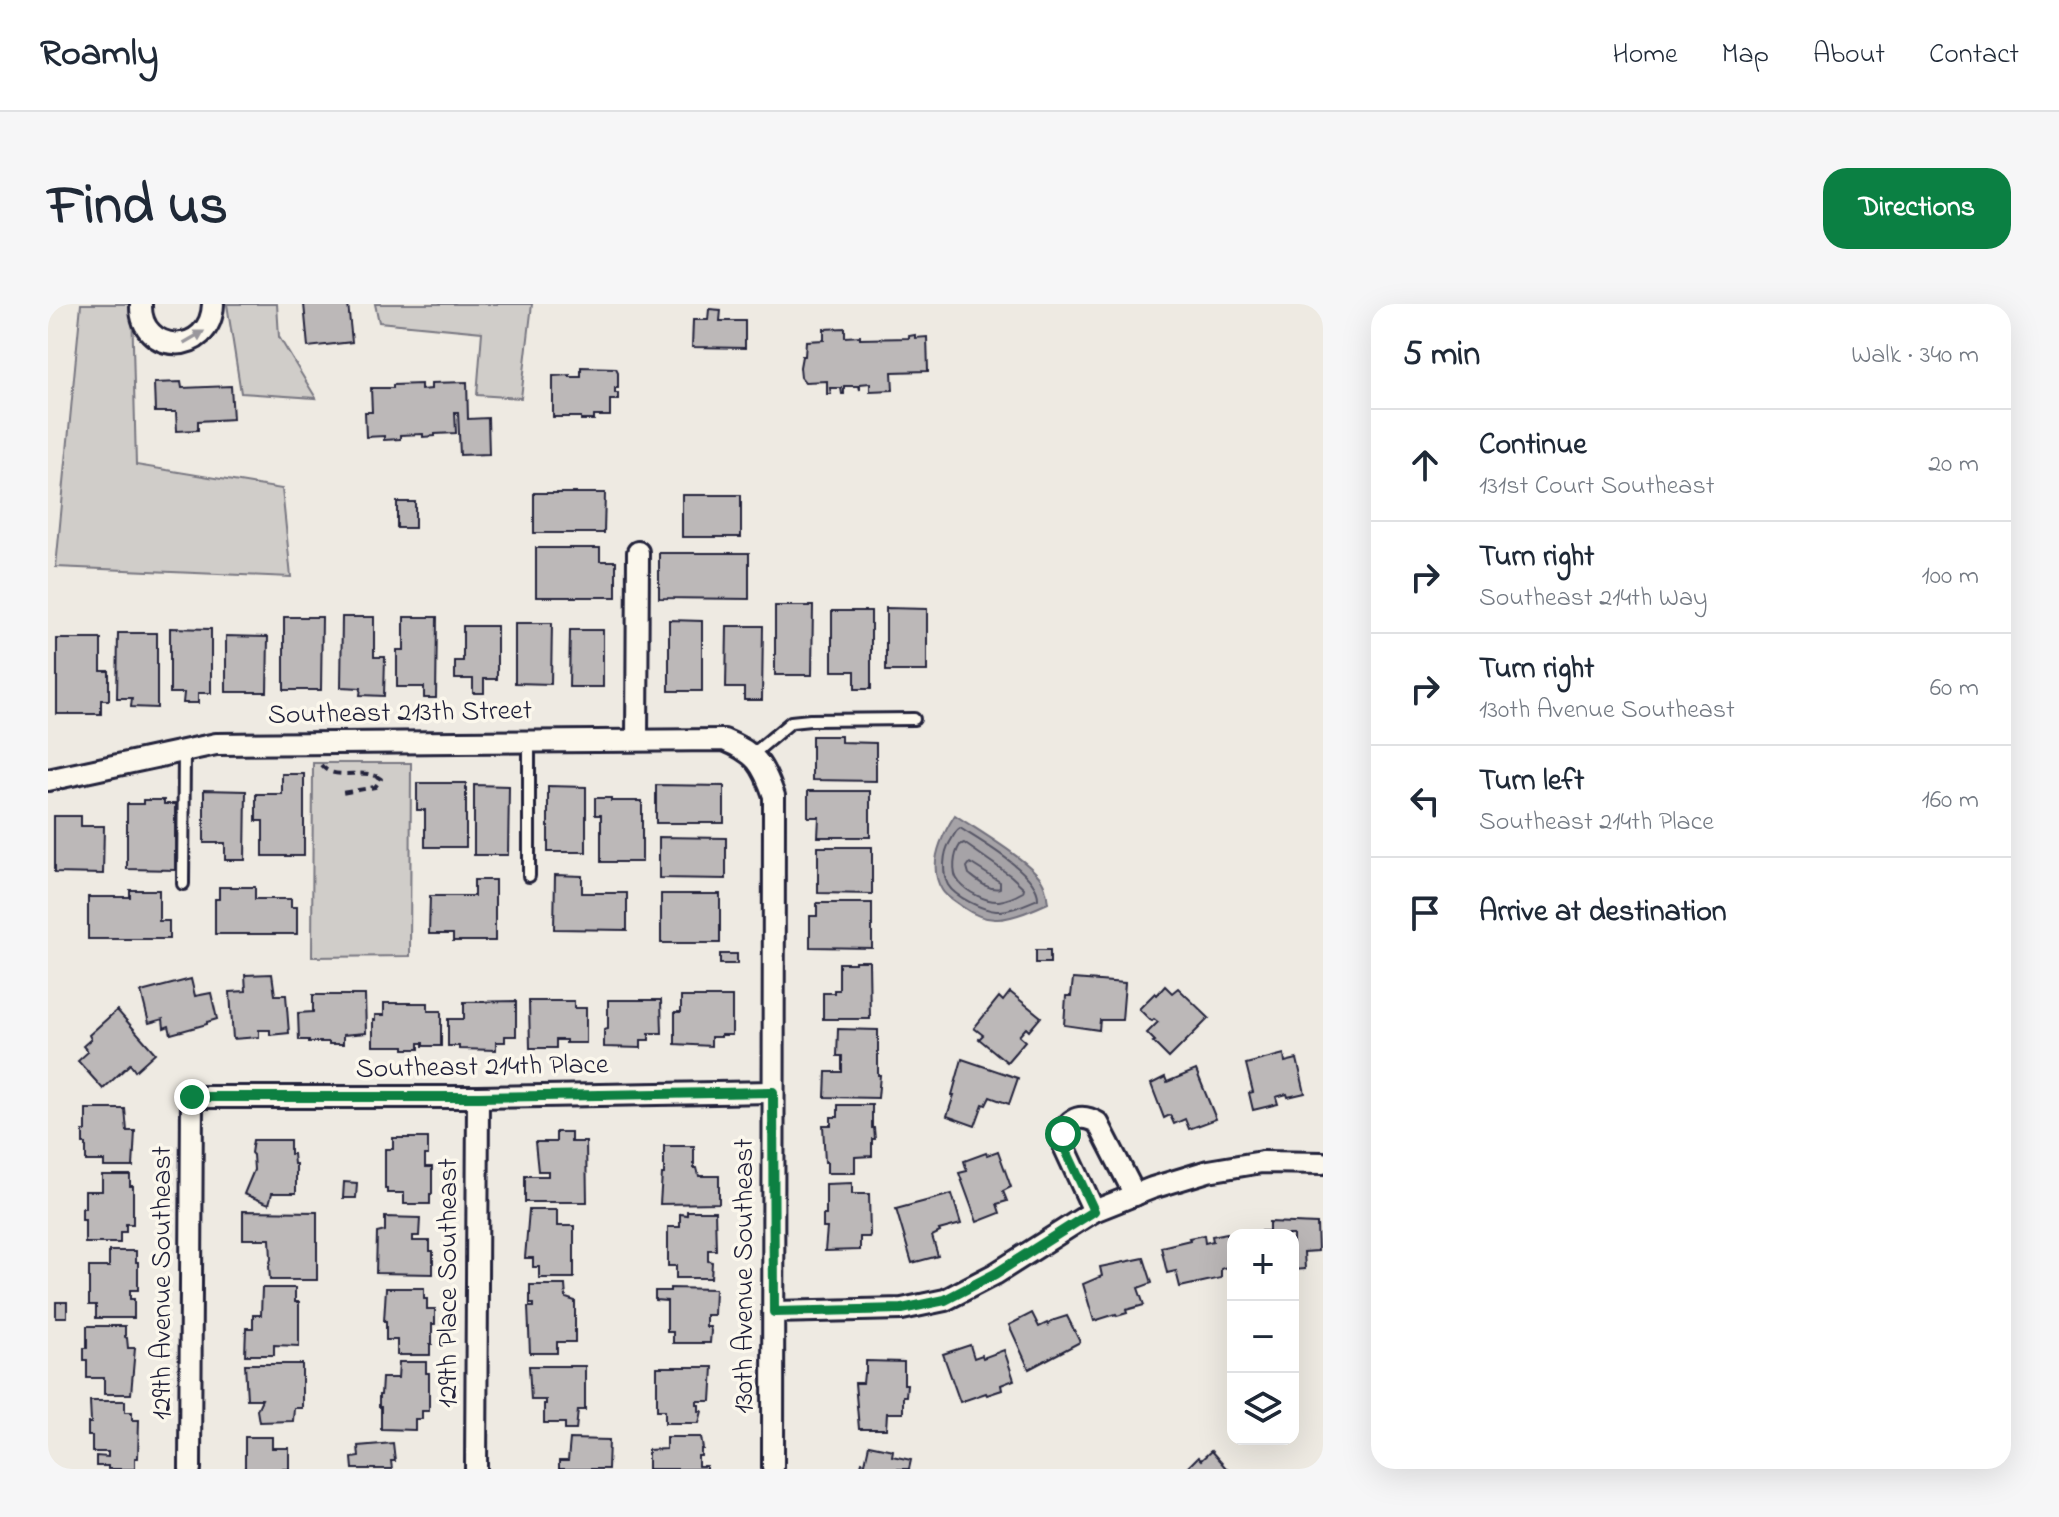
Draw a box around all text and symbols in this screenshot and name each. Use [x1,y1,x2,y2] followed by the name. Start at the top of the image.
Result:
[40,27,158,83] text: Roamly
[1612,35,1678,76] text: Home
[1722,35,1769,76] text: Map
[1813,35,1885,76] text: About
[1929,35,2019,76] text: Contact
[48,168,228,249] text: Find us
[1823,168,2011,249] button: Directions
[182,330,205,345] one-way arrow
[1403,331,1480,381] text: 5 min
[1851,337,1979,375] text: Walk · 340 m
[1479,424,1587,468] text: Continue
[1403,443,1447,487] icon: ahead
[1928,446,1979,484] text: 20 m
[1479,468,1714,506] text: 131st Court Southeast
[1479,536,1594,580] text: Turn right
[1403,555,1447,599] icon: right
[1922,558,1979,596] text: 100 m
[1479,580,1707,618] text: Southeast 214th Way
[1479,648,1594,692] text: Turn right
[1403,667,1447,711] icon: right
[1930,670,1979,708] text: 60 m
[268,691,532,737] street label: Southeast 213th Street
[1479,692,1735,730] text: 130th Avenue Southeast
[1479,760,1584,804] text: Turn left
[1403,779,1447,823] icon: left
[1921,782,1979,820] text: 160 m
[1479,804,1714,842] text: Southeast 214th Place
[1403,891,1447,935] icon: arrive
[1479,891,1727,935] text: Arrive at destination
[355,1045,609,1091] street label: Southeast 214th Place
[174,1079,210,1115] route end
[1045,1116,1081,1152] route start
[725,1138,766,1414] street label: 130th Avenue Southeast
[143,1146,184,1420] street label: 129th Avenue Southeast
[429,1158,470,1408] street label: 129th Place Southeast
[1227,1229,1299,1445] map controls
[1227,1229,1299,1301] button: +
[1227,1301,1299,1373] button: −
[1227,1373,1299,1445] button: layers

